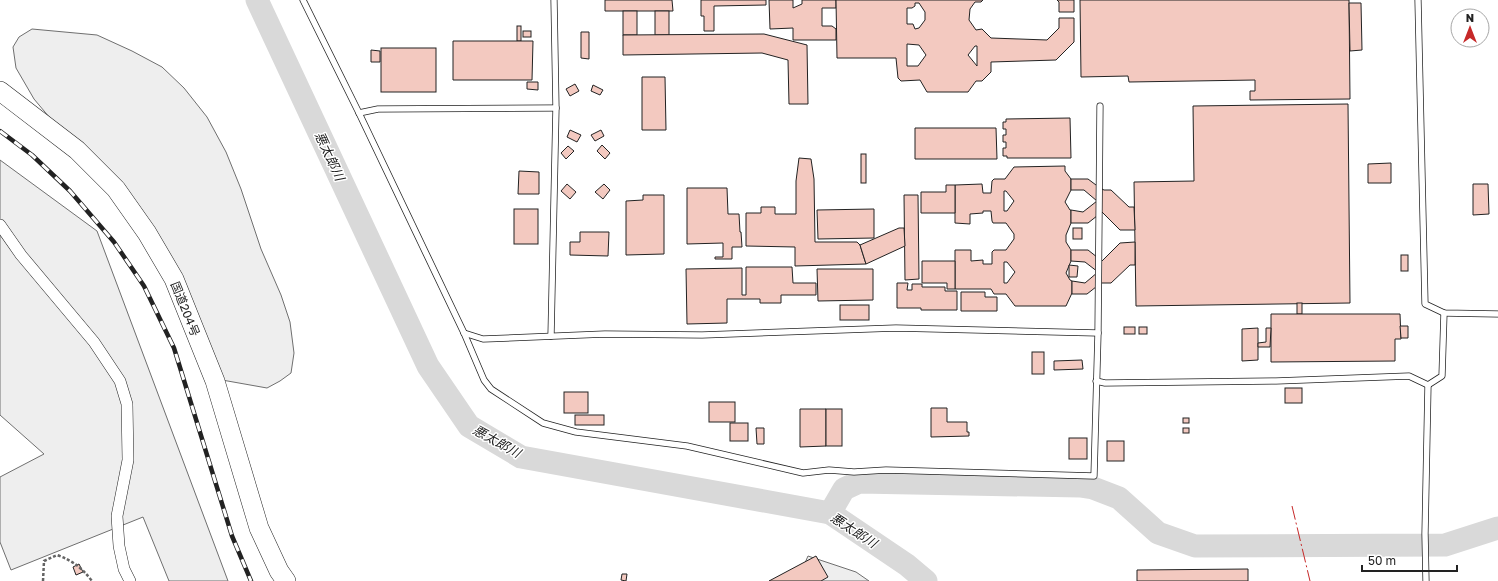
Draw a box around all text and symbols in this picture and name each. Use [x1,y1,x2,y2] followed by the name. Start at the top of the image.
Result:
[1450,8,1490,48] north arrow
[1466,11,1474,24] text: N
[312,129,349,185] water label: 悪太郎川
[168,279,203,338] street label: 国道204号
[470,421,525,462] water label: 悪太郎川
[828,509,882,552] water label: 悪太郎川
[1362,547,1457,573] scale bar
[1368,553,1396,568] text: 50 m

